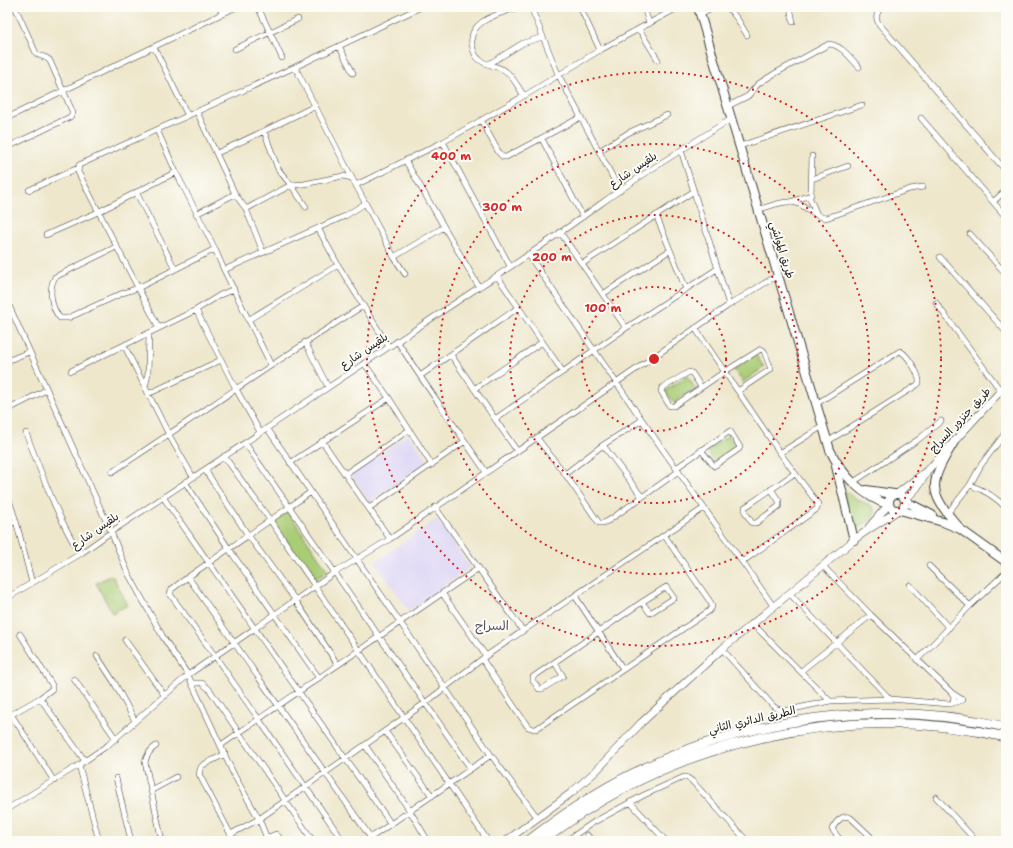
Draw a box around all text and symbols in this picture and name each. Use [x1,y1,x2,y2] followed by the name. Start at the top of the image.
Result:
[431,148,471,164] text: 400 m
[606,148,661,192] street label: بلقيس شارع
[482,199,522,215] text: 300 m
[763,219,798,282] street label: طريق المواشي
[532,249,572,265] text: 200 m
[585,300,622,316] text: 100 m
[337,329,392,373] street label: بلقيس شارع
[647,352,661,366] centre of rings
[926,384,994,456] street label: طريق جنزور السراج
[68,509,122,554] street label: بلقيس شارع
[475,617,509,635] district label: السراج
[707,703,798,740] street label: الطريق الدائري الثاني

